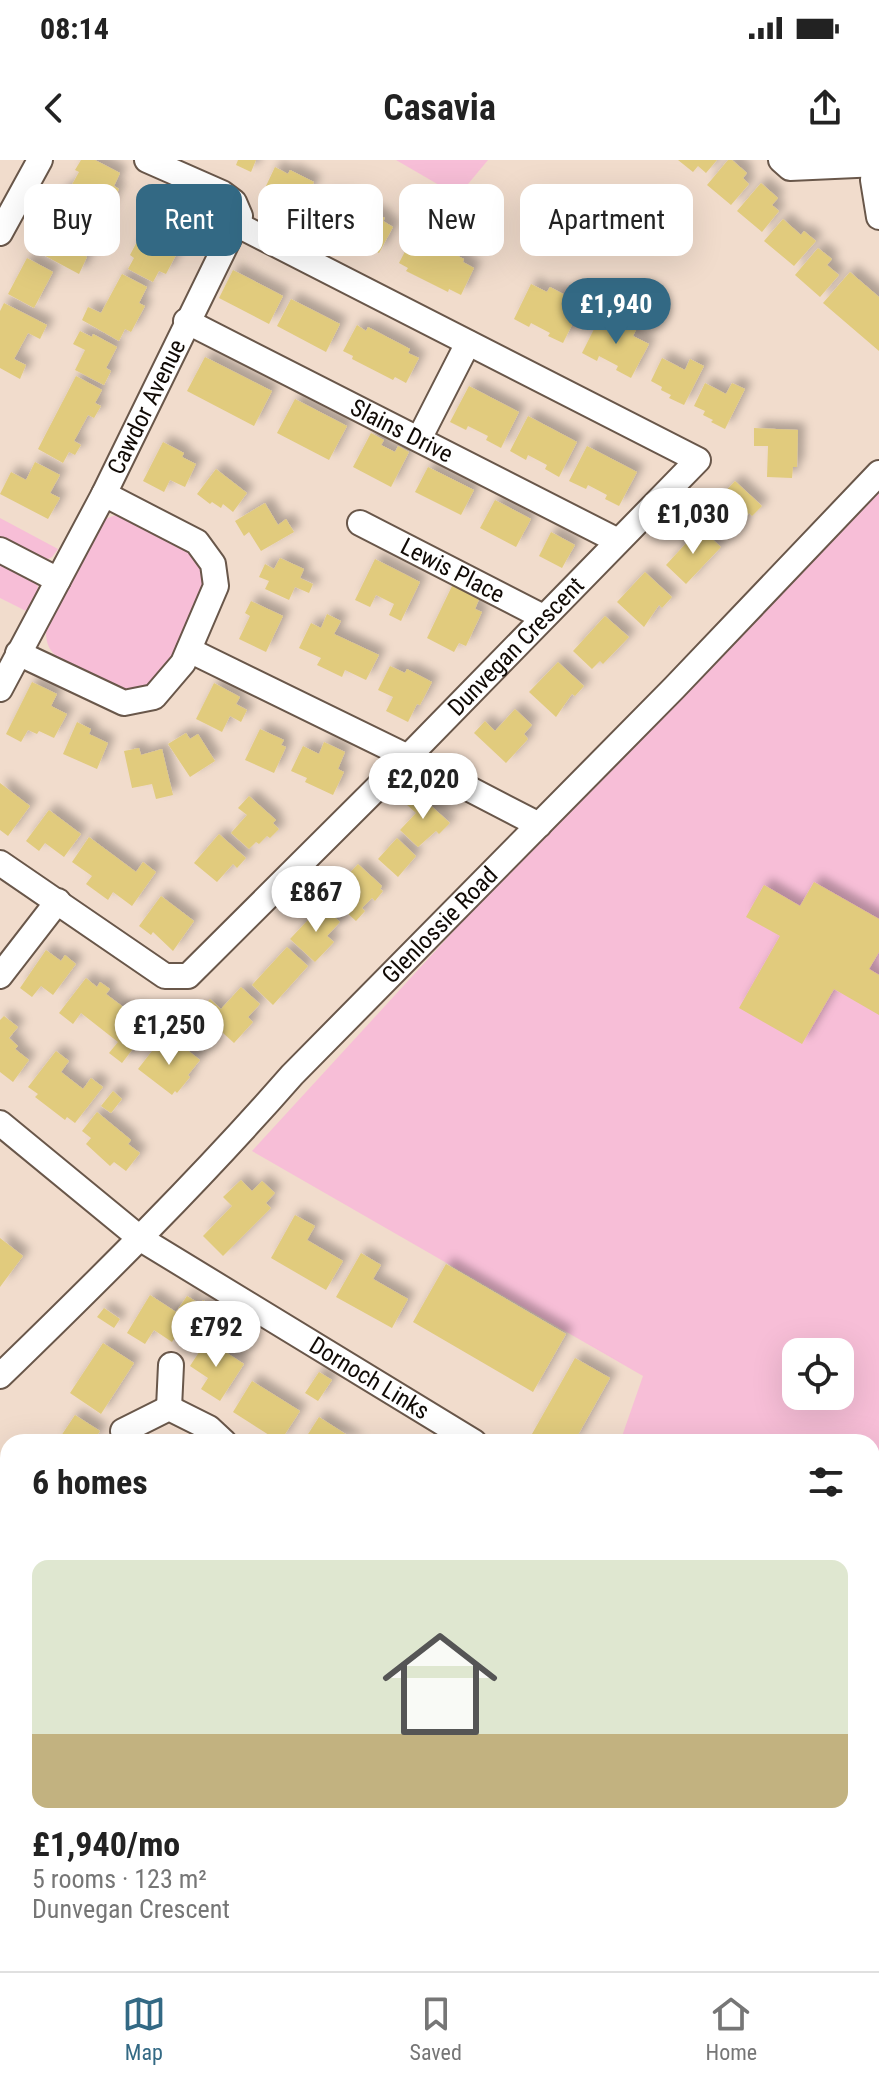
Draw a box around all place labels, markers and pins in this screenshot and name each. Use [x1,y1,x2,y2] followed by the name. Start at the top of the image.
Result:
[551,278,681,346] pin: £1,940
[628,488,758,556] pin: £1,030
[358,753,488,821] pin: £2,020
[269,866,363,934] pin: £867
[104,999,234,1067] pin: £1,250
[169,1301,263,1369] pin: £792

